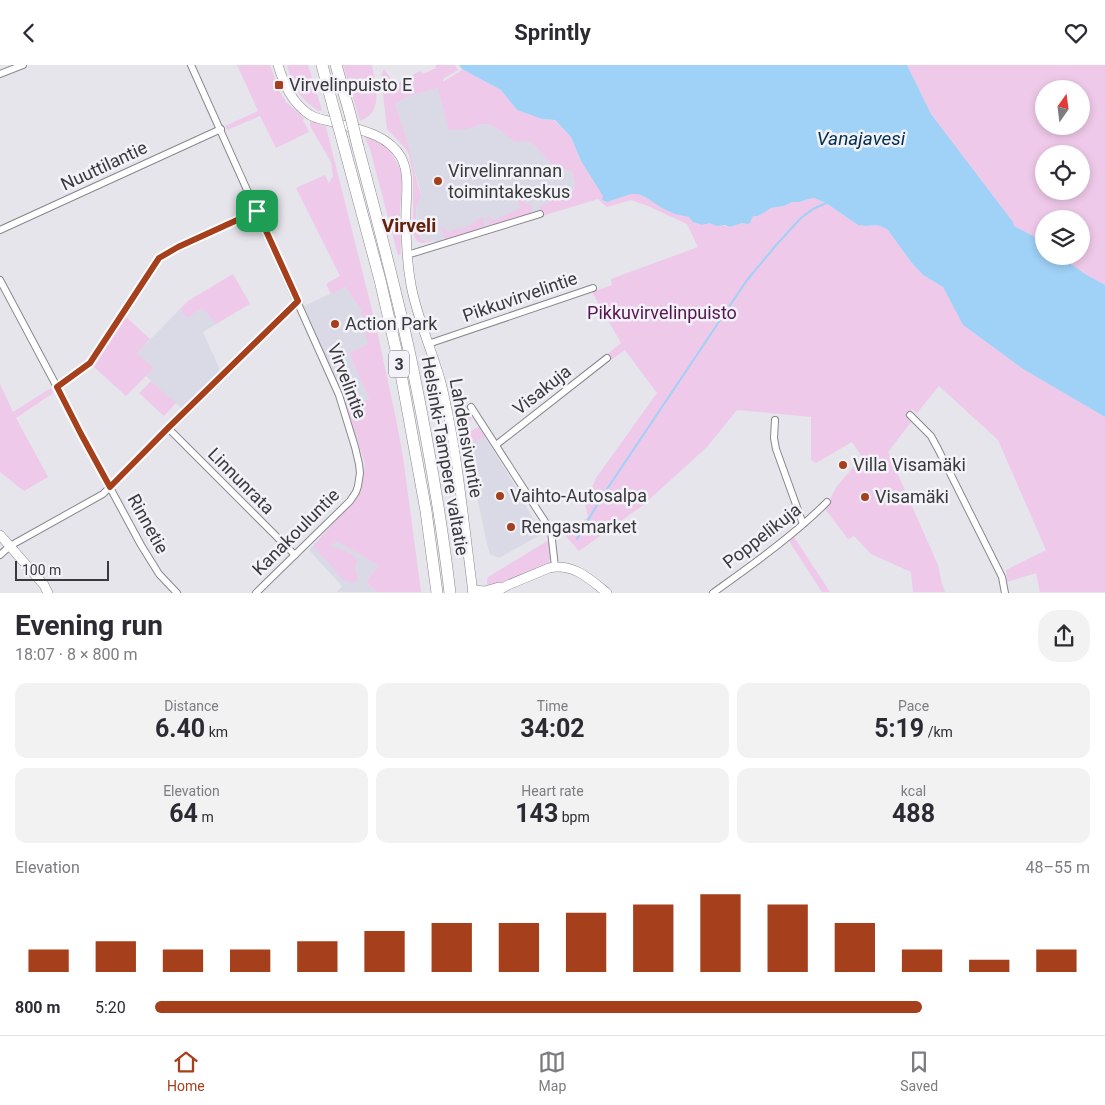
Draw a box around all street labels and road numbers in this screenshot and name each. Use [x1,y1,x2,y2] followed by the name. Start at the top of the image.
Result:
[57,136,150,195] street label: Nuuttilantie
[460,267,580,326] street label: Pikkuvirvelintie
[324,340,371,421] street label: Virvelintie
[389,351,409,377] road number: 3
[418,355,473,557] street label: Helsinki-Tampere valtatie
[508,360,575,419] street label: Visakuja
[446,376,487,499] street label: Lahdensivuntie
[204,443,279,518] street label: Linnunrata
[248,484,343,579] street label: Kanakouluntie
[124,490,173,557] street label: Rinnetie
[719,499,805,573] street label: Poppelikuja

